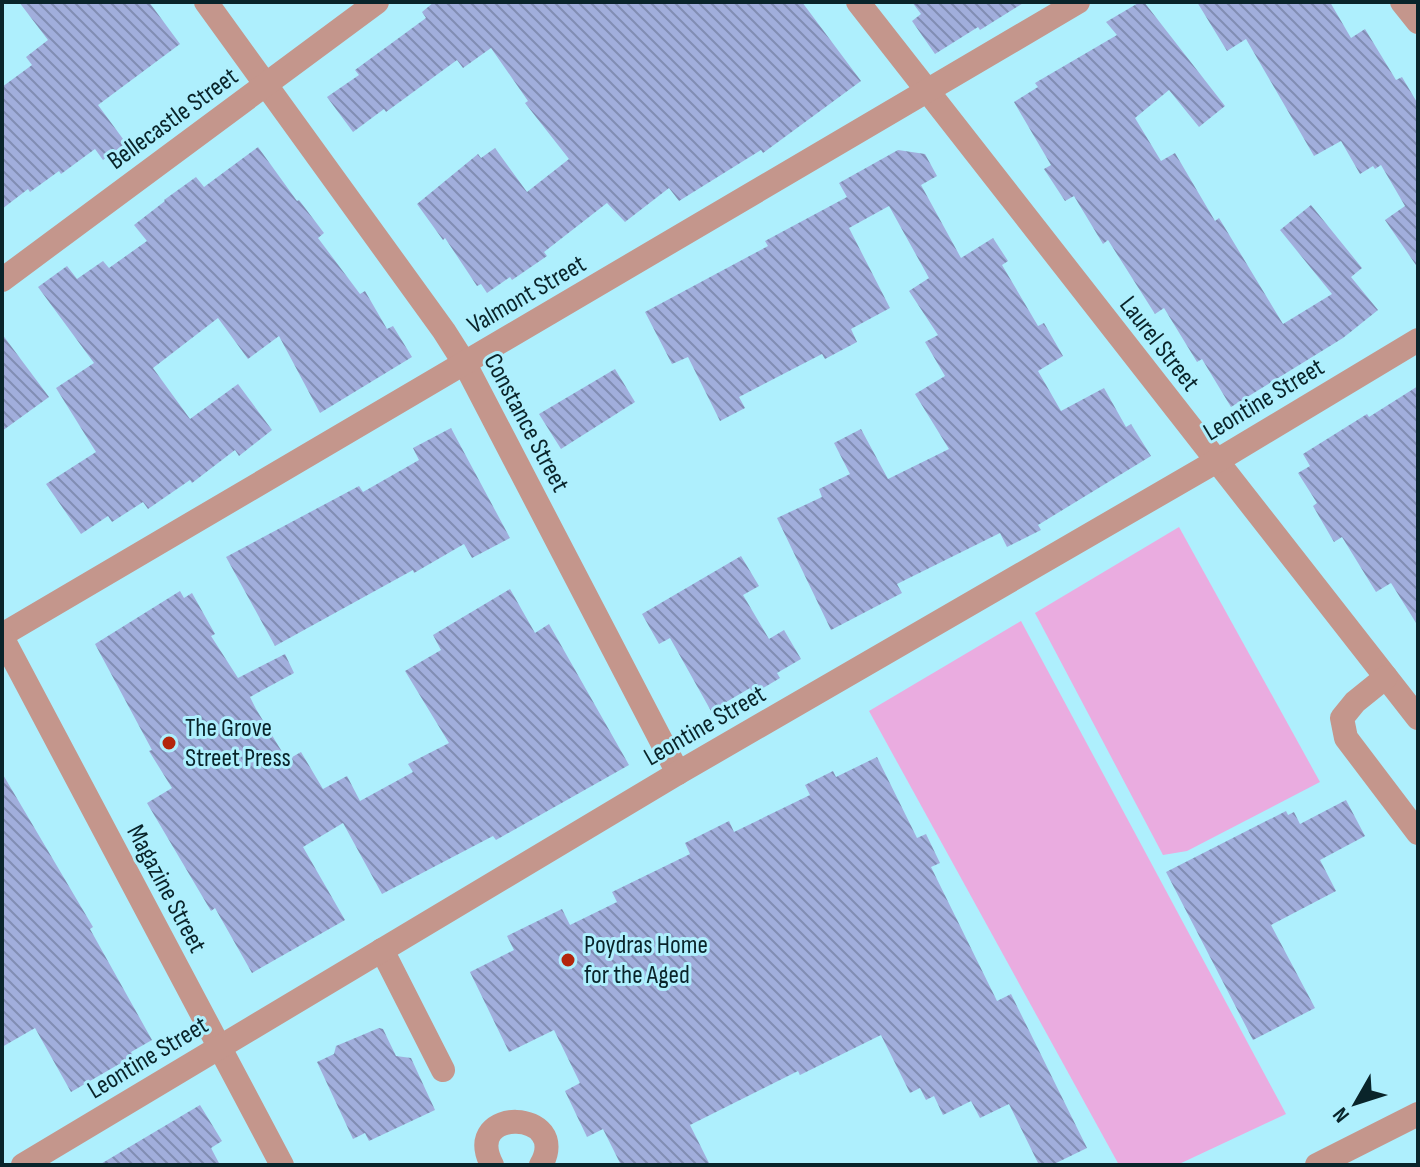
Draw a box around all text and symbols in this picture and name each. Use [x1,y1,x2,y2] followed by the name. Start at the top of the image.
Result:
[102,61,244,177] street label: Bellecastle Street
[462,249,592,341] street label: Valmont Street
[1112,290,1206,398] street label: Laurel Street
[477,348,575,498] street label: Constance Street
[1198,352,1330,448] street label: Leontine Street
[639,679,771,773] street label: Leontine Street
[185,713,291,774] place label: The Grove Street Press
[160,734,178,752] marker: The Grove Street Press
[119,820,213,958] street label: Magazine Street
[584,930,708,991] place label: Poydras Home for the Aged
[559,951,577,969] marker: Poydras Home for the Aged
[82,1010,214,1106] street label: Leontine Street
[1316,1063,1396,1143] north arrow
[1327,1102,1356,1128] text: N

